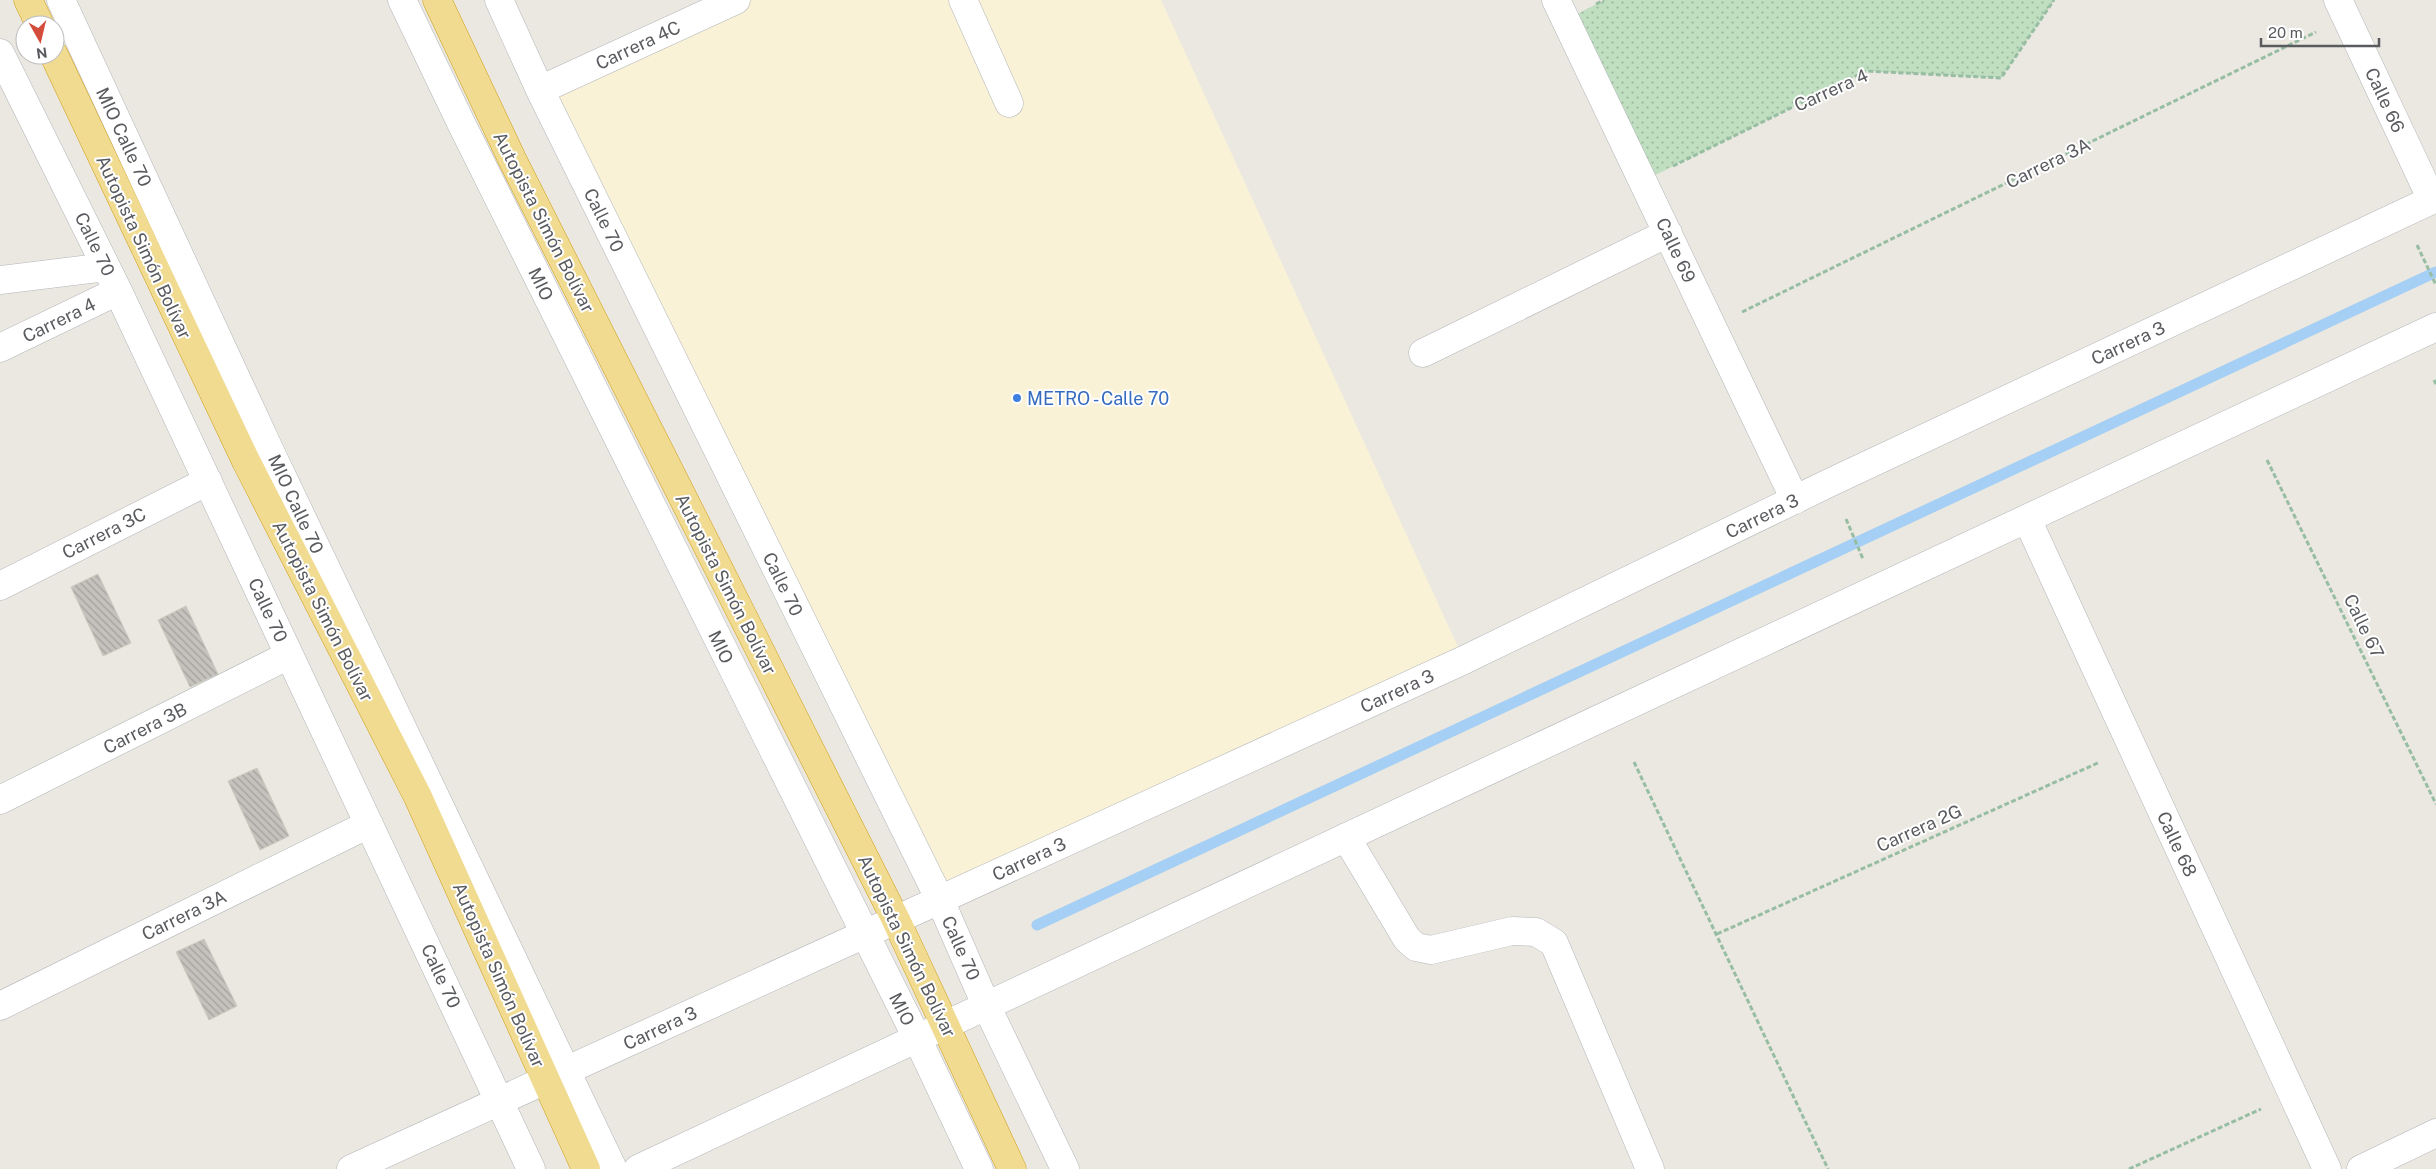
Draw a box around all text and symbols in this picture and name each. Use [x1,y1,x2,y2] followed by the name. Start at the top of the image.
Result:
[15,15,65,65] north arrow
[2261,15,2378,47] scale bar
[592,16,684,74] street label: Carrera 4C
[2268,24,2303,41] text: 20 m
[35,44,48,62] text: N
[1791,64,1871,116] street label: Carrera 4
[2361,64,2409,136] street label: Calle 66
[92,84,156,190] street label: MIO Calle 70
[489,128,599,316] street label: Autopista Simón Bolívar
[2002,133,2094,192] street label: Carrera 3A
[92,152,196,342] street label: Autopista Simón Bolívar
[580,185,628,255] street label: Calle 70
[71,209,119,279] street label: Calle 70
[1652,214,1700,286] street label: Calle 69
[524,264,558,304] street label: MIO
[19,293,99,347] street label: Carrera 4
[2088,317,2168,369] street label: Carrera 3
[1027,388,1169,409] place label: METRO - Calle 70
[1011,392,1023,404] marker: METRO - Calle 70
[264,451,328,557] street label: MIO Calle 70
[1722,489,1802,543] street label: Carrera 3
[671,490,781,678] street label: Autopista Simón Bolívar
[59,503,149,563] street label: Carrera 3C
[268,517,378,705] street label: Autopista Simón Bolívar
[759,549,807,619] street label: Calle 70
[244,575,292,645] street label: Calle 70
[2340,591,2388,661] street label: Calle 67
[704,627,738,667] street label: MIO
[1357,665,1437,717] street label: Carrera 3
[100,698,190,758] street label: Carrera 3B
[1873,800,1965,856] street label: Carrera 2G
[2153,808,2201,880] street label: Calle 68
[989,833,1069,885] street label: Carrera 3
[854,851,960,1041] street label: Autopista Simón Bolívar
[449,879,549,1071] street label: Autopista Simón Bolívar
[138,885,230,944] street label: Carrera 3A
[938,913,984,983] street label: Calle 70
[417,941,465,1011] street label: Calle 70
[885,989,919,1029] street label: MIO
[620,1002,700,1054] street label: Carrera 3

